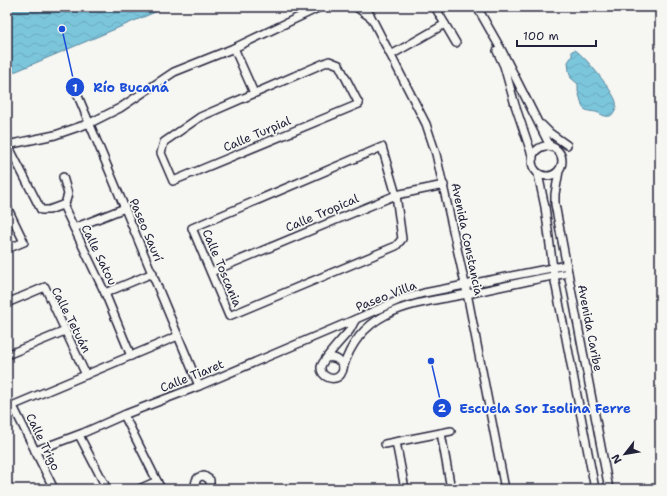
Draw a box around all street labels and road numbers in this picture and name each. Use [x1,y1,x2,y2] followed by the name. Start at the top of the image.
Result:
[221,112,294,155] street label: Calle Turpial
[447,181,487,297] street label: Avenida Constancia
[283,190,361,236] street label: Calle Tropical
[126,196,167,264] street label: Paseo Saurí
[77,222,121,288] street label: Calle Satou
[198,227,246,310] street label: Calle Toscania
[353,277,419,315] street label: Paseo Villa
[574,283,606,373] street label: Avenida Caribe
[48,284,94,356] street label: Calle Tetuán
[158,356,226,396] street label: Calle Tiaret
[22,411,64,473] street label: Calle Trigo

